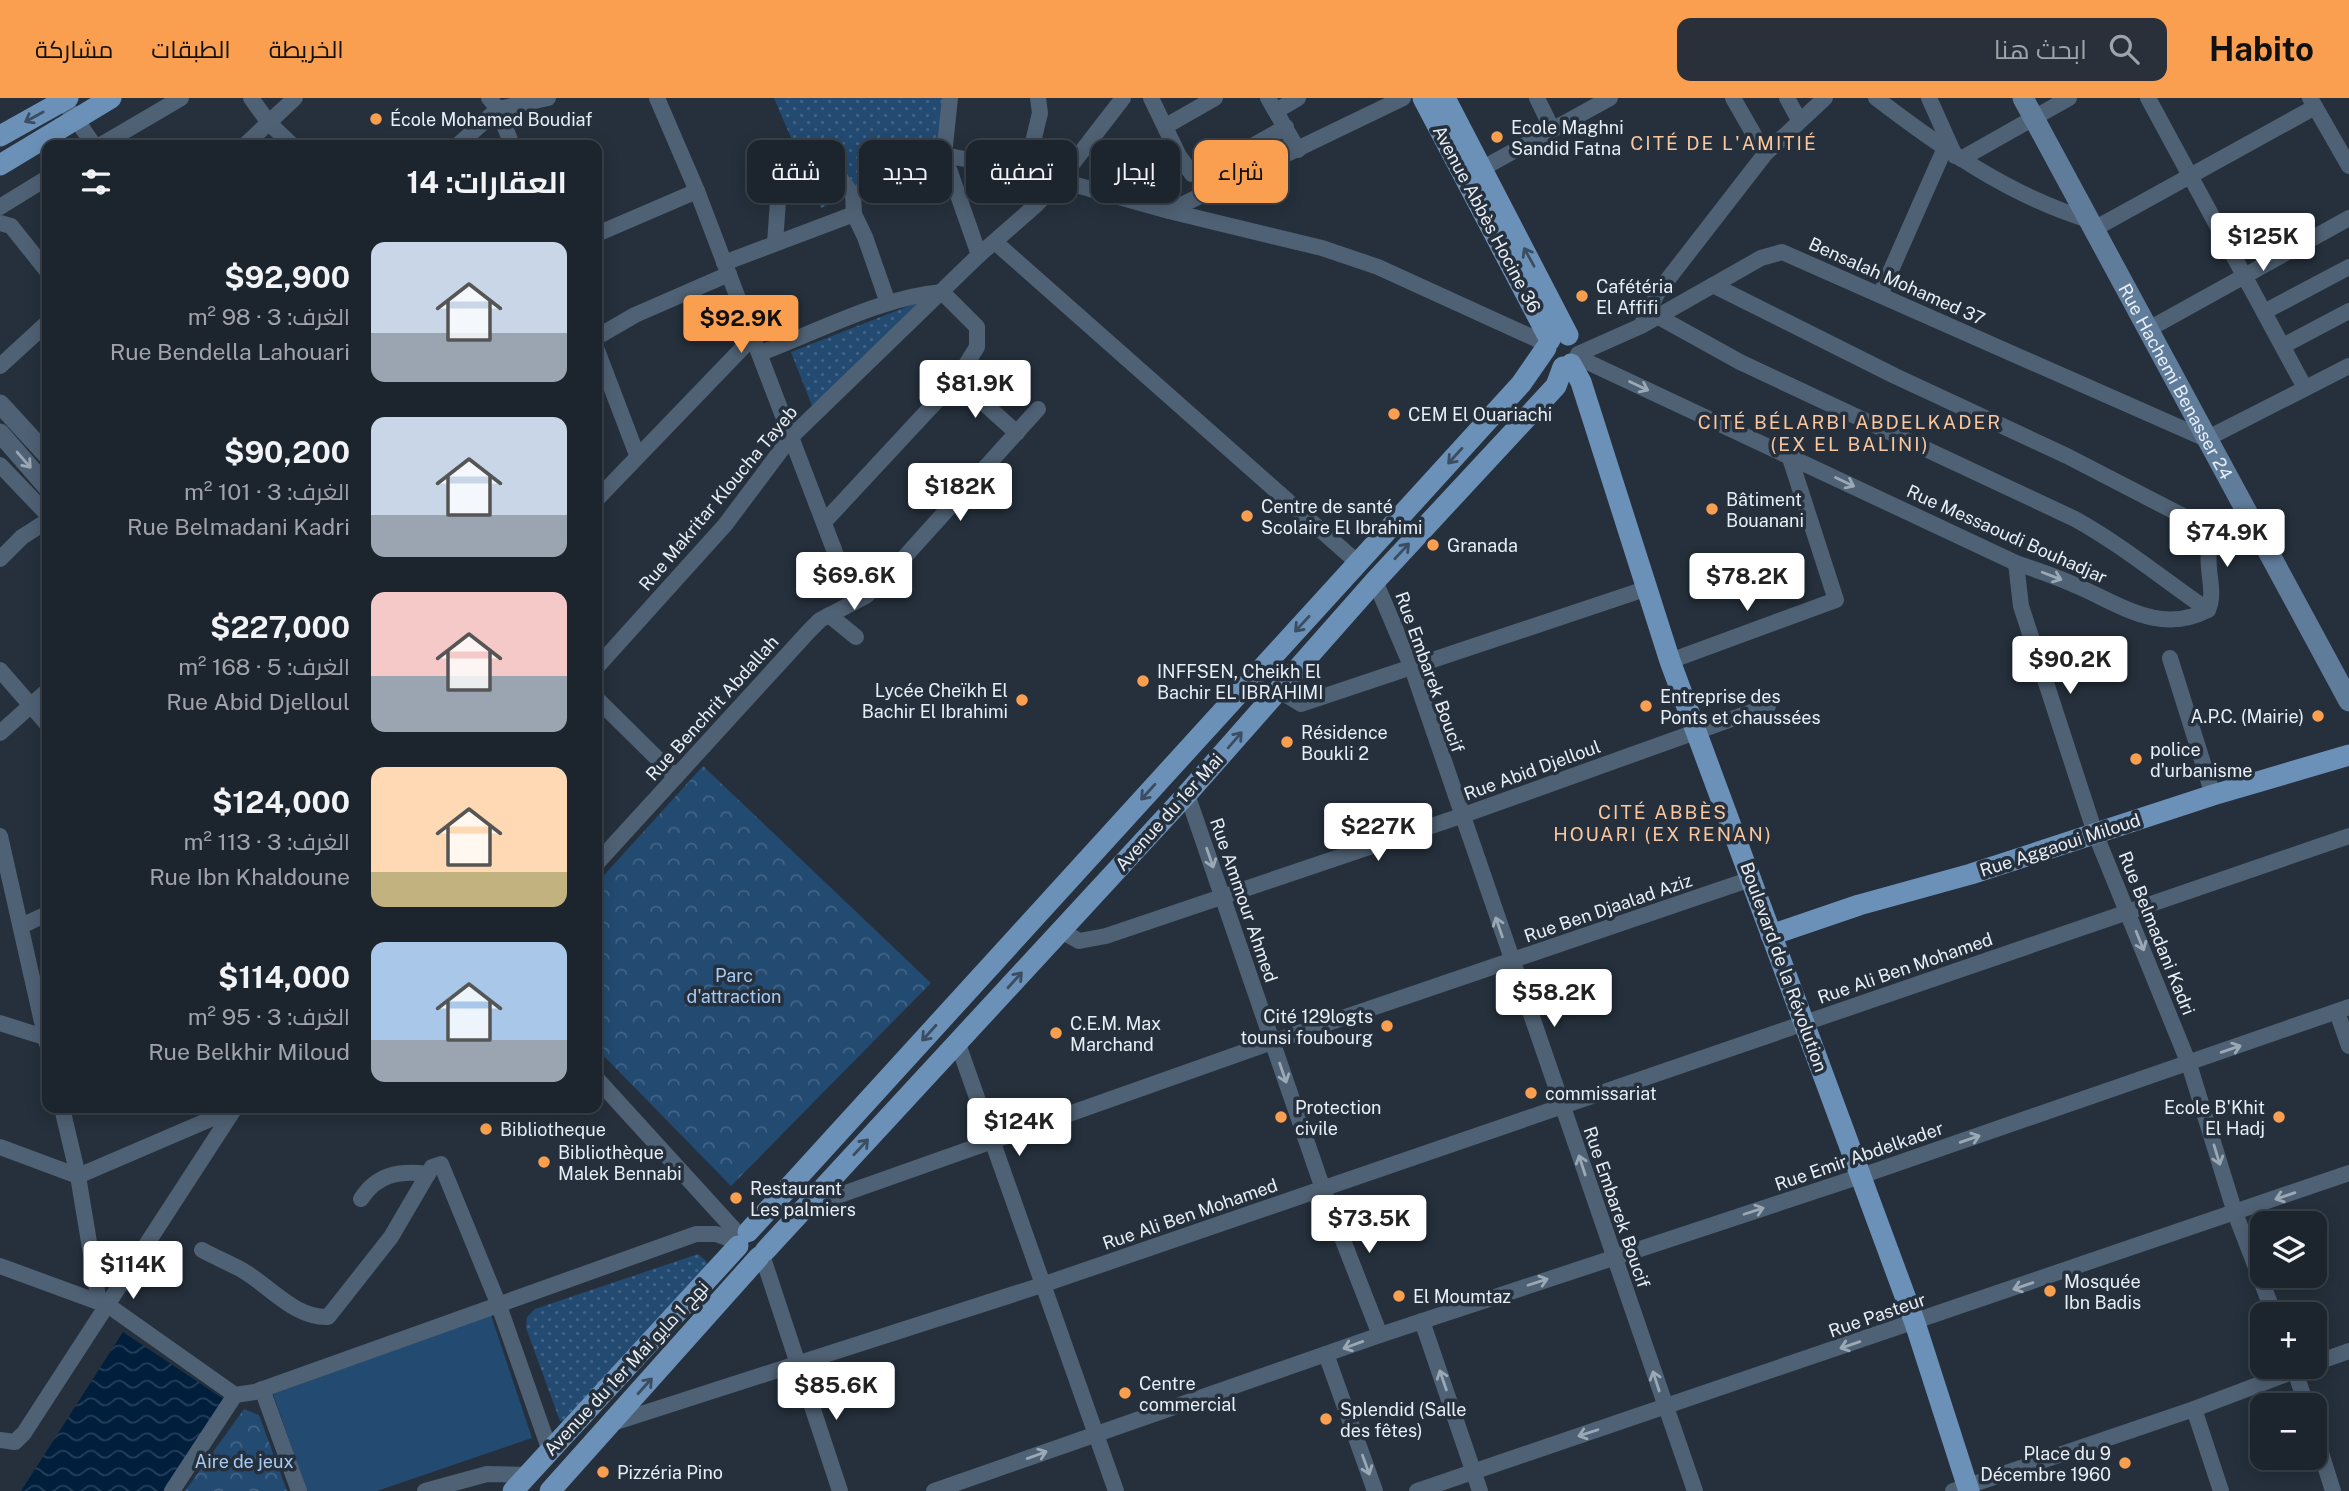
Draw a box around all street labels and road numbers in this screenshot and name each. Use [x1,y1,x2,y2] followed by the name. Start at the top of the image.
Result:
[1429,122,1545,316] street label: Avenue Abbès Hocine 36
[1806,233,1988,329] street label: Bensalah Mohamed 37
[2115,280,2238,483] street label: Rue Hachemi Benasser 24
[635,401,801,595] street label: Rue Makritar Kloucha Tayeb
[1904,480,2110,588] street label: Rue Messaoudi Bouhadjar
[1391,589,1469,755] street label: Rue Embarek Boucif
[641,631,783,785] street label: Rue Benchrit Abdallah
[1461,736,1603,804] street label: Rue Abid Djelloul
[1111,749,1227,875] street label: Avenue du 1er Mai
[1977,809,2143,881] street label: Rue Aggaoui Miloud
[1206,815,1282,985] street label: Rue Ammour Ahmed
[2115,848,2199,1018] street label: Rue Belmadani Kadri
[1736,859,1832,1075] street label: Boulevard de la Révolution
[1521,869,1695,947] street label: Rue Ben Djaalad Aziz
[1815,928,1995,1008] street label: Rue Ali Ben Mohamed
[1772,1117,1946,1195] street label: Rue Emir Abdelkader
[1579,1123,1655,1291] street label: Rue Embarek Boucif
[1100,1174,1280,1254] street label: Rue Ali Ben Mohamed
[539,1276,714,1461] street label: Avenue du 1er Mai نهج 1 مايو
[1826,1289,1928,1341] street label: Rue Pasteur

